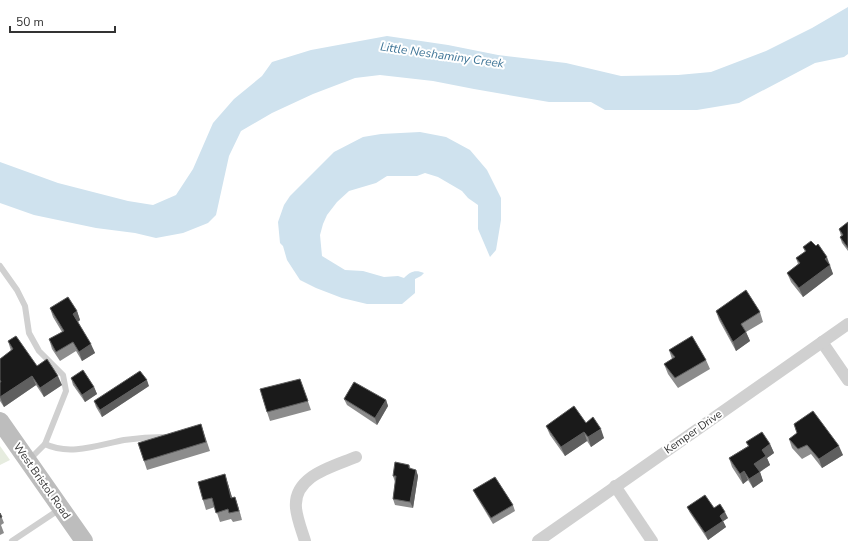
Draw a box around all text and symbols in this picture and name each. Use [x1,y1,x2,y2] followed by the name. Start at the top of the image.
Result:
[10,8,115,34] scale bar
[16,14,44,30] text: 50 m
[379,38,506,72] water label: Little Neshaminy Creek
[661,407,725,457] street label: Kemper Drive
[10,440,74,522] street label: West Bristol Road

